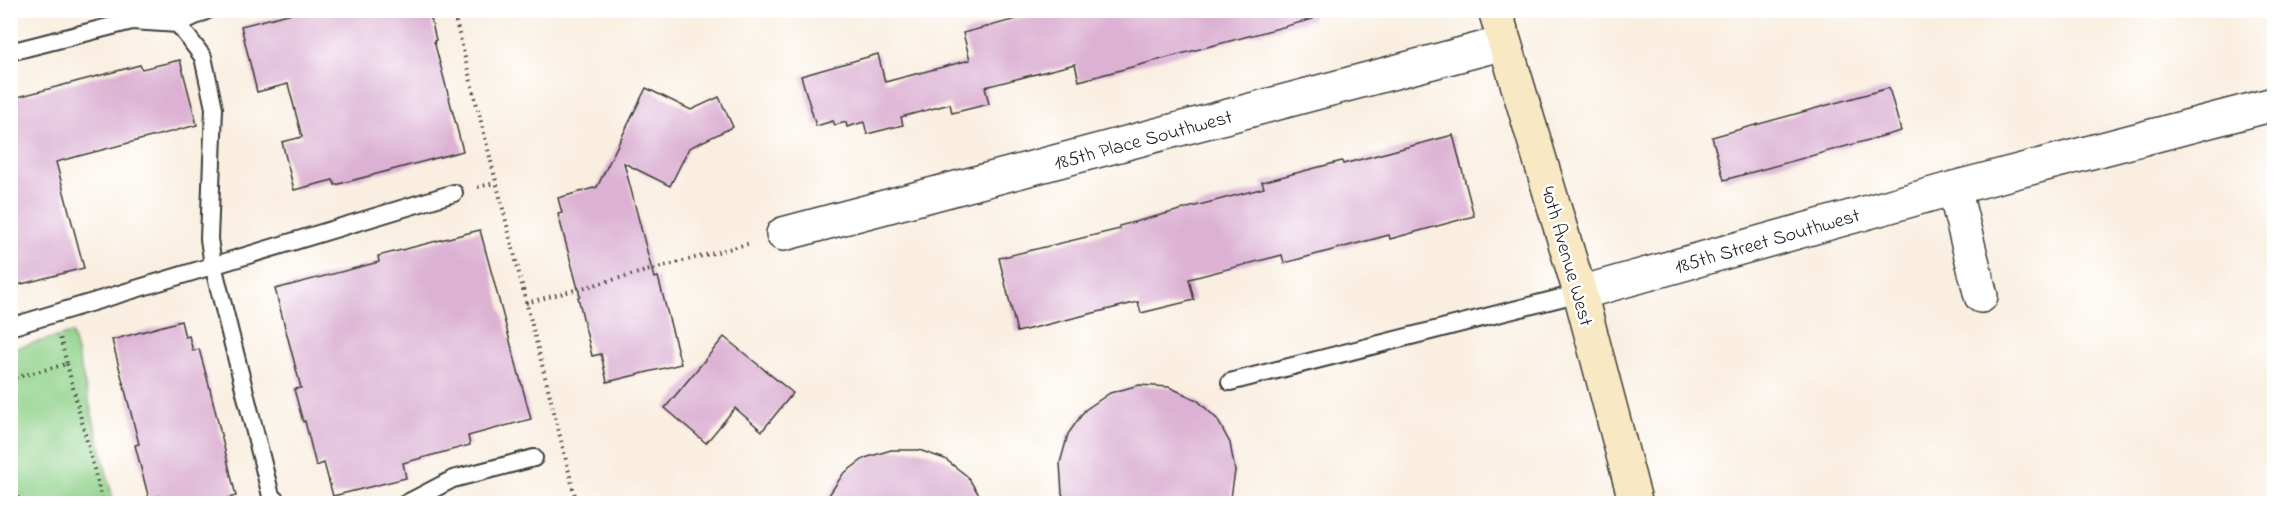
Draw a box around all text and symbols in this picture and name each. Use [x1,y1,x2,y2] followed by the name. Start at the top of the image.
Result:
[1051,104,1236,179] street label: 185th Place Southwest
[1532,183,1599,330] street label: 40th Avenue West
[1672,202,1864,283] street label: 185th Street Southwest

